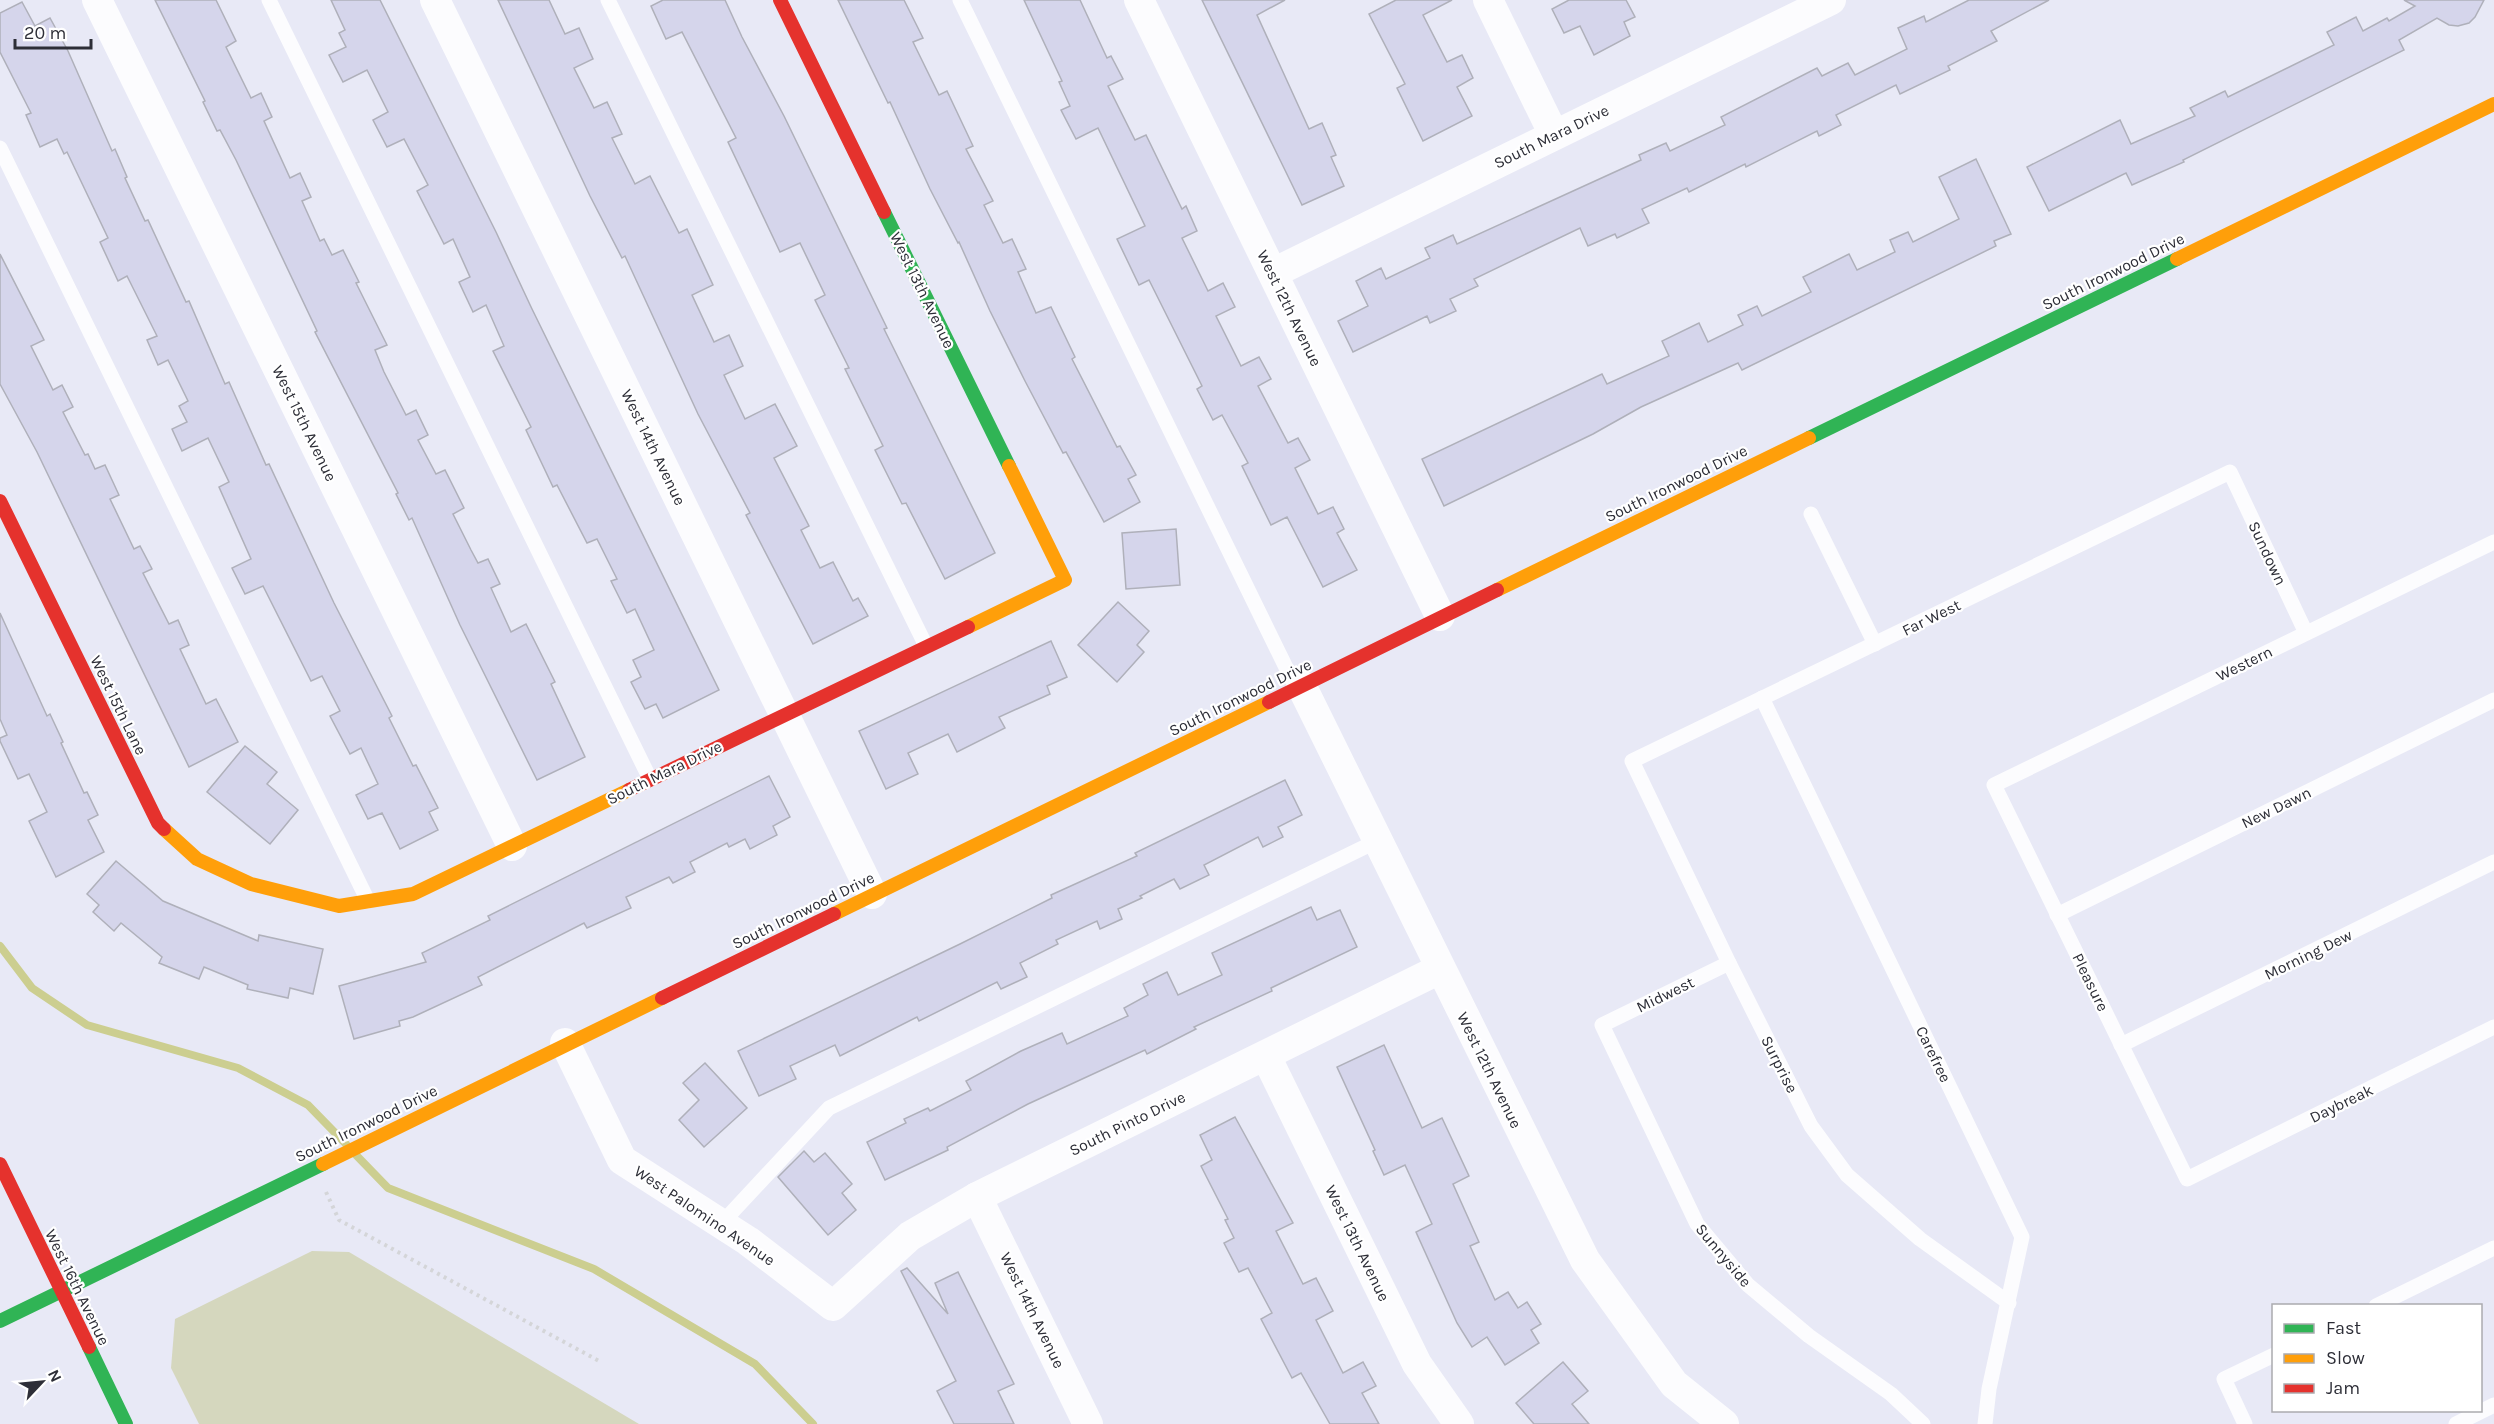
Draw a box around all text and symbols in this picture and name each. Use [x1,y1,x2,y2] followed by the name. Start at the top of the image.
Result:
[15,12,92,50] scale bar
[24,22,66,44] text: 20 m
[1491,100,1612,173] street label: South Mara Drive
[886,229,959,352] street label: West 13th Avenue
[2039,229,2187,314] street label: South Ironwood Drive
[1253,247,1326,369] street label: West 12th Avenue
[268,362,341,484] street label: West 15th Avenue
[617,386,690,508] street label: West 14th Avenue
[1602,441,1750,526] street label: South Ironwood Drive
[2244,518,2291,588] street label: Sundown
[1899,595,1964,640] street label: Far West
[2213,642,2275,685] street label: Western
[86,652,151,758] street label: West 15th Lane
[1166,655,1314,740] street label: South Ironwood Drive
[604,736,725,809] street label: South Mara Drive
[2238,782,2314,832] street label: New Dawn
[729,868,877,953] street label: South Ironwood Drive
[2261,925,2356,984] street label: Morning Dew
[2068,950,2113,1014] street label: Pleasure
[1633,972,1697,1017] street label: Midwest
[1453,1009,1526,1131] street label: West 12th Avenue
[1912,1023,1955,1085] street label: Carefree
[1757,1032,1802,1096] street label: Surprise
[2306,1080,2376,1127] street label: Daybreak
[292,1081,440,1166] street label: South Ironwood Drive
[1066,1087,1188,1160] street label: South Pinto Drive
[631,1161,779,1270] street label: West Palomino Avenue
[1321,1182,1394,1305] street label: West 13th Avenue
[1692,1220,1756,1291] street label: Sunnyside
[41,1226,114,1348] street label: West 16th Avenue
[996,1249,1069,1371] street label: West 14th Avenue
[2272,1304,2482,1412] legend
[2326,1317,2361,1339] text: Fast
[2326,1347,2365,1369] text: Slow
[12,1352,72,1412] north arrow
[44,1366,66,1385] text: N
[2326,1377,2360,1399] text: Jam

